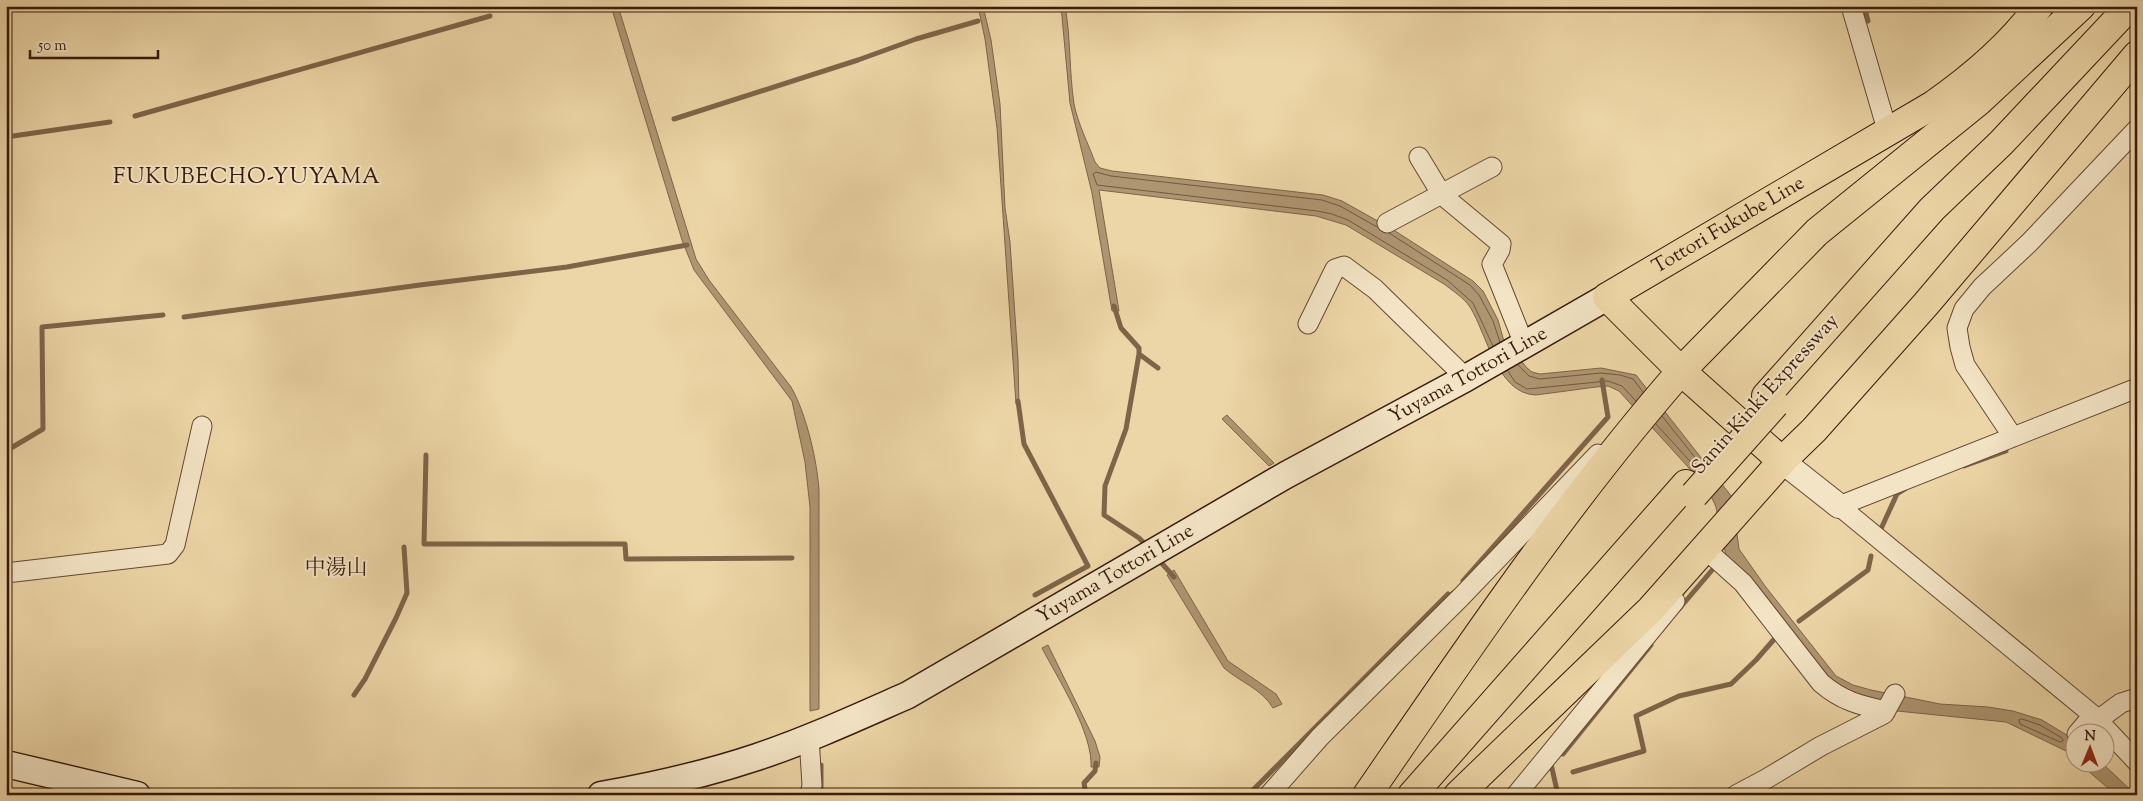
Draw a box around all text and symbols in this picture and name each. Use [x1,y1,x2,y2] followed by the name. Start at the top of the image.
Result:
[30,28,158,60] scale bar
[37,36,67,57] text: 50 m
[113,162,381,194] district label: FUKUBECHO-YUYAMA
[1647,169,1810,282] street label: Tottori Fukube Line
[1686,308,1846,482] street label: Sanin Kinki Expressway
[1384,320,1553,431] street label: Yuyama Tottori Line
[1031,517,1199,631] street label: Yuyama Tottori Line
[305,554,368,584] district label: 中湯山
[2066,724,2116,774] north arrow
[2084,727,2096,747] text: N

